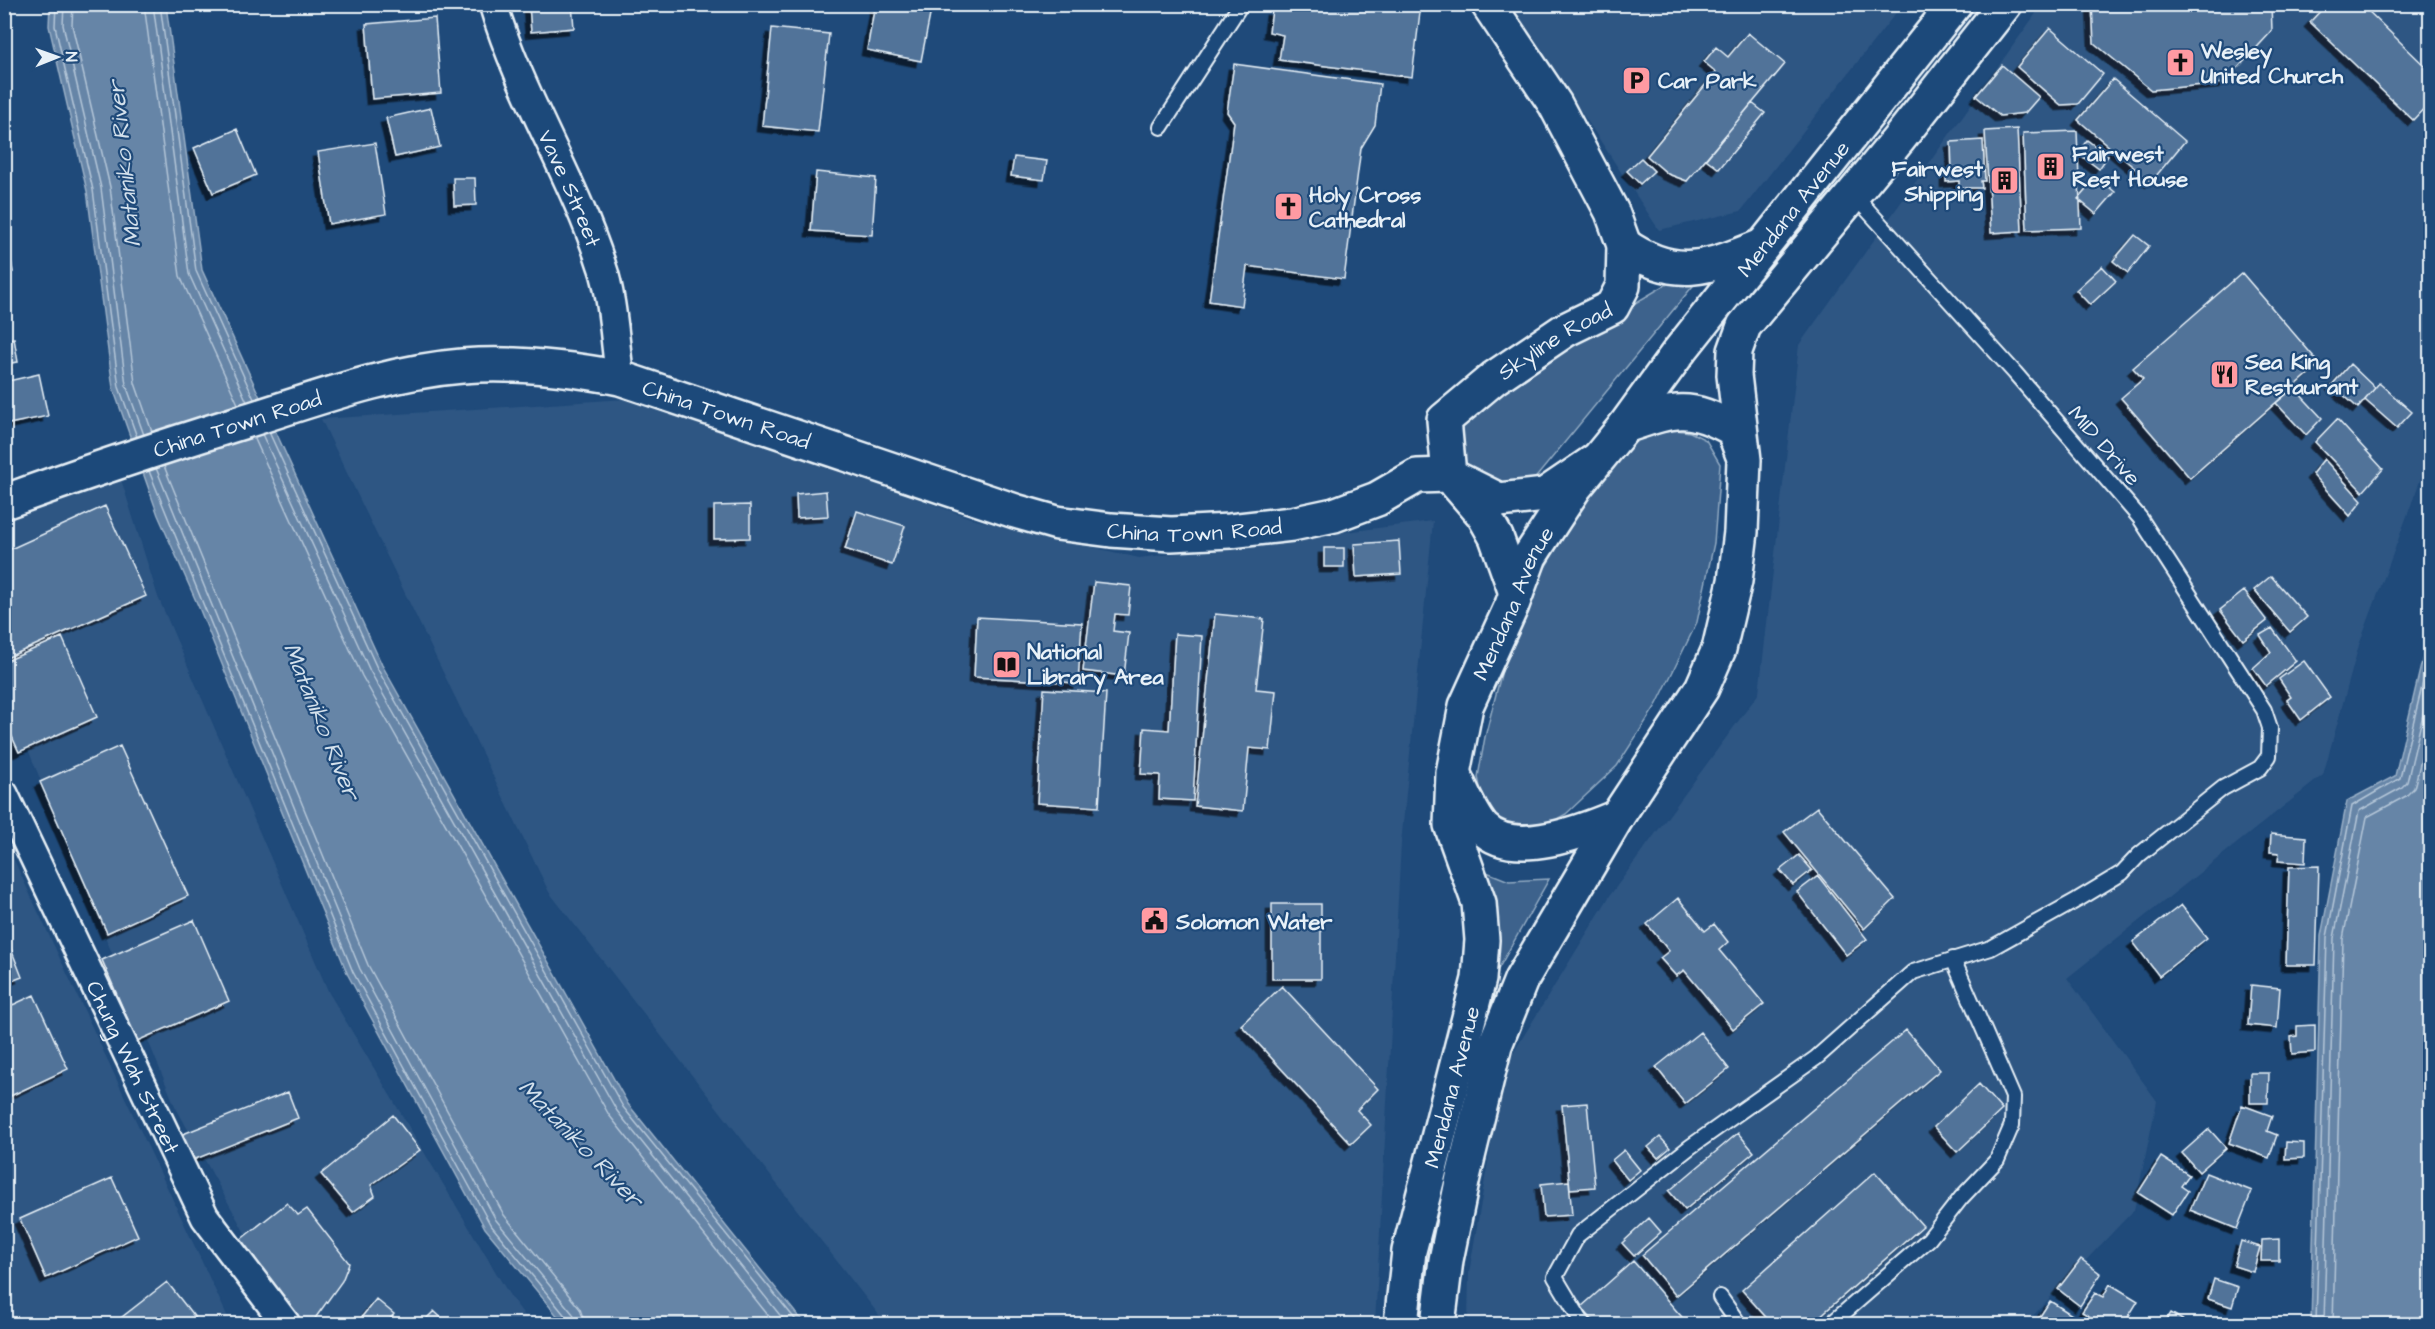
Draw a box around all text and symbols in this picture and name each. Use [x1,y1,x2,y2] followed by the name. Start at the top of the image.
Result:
[27,27,87,87] north arrow
[2200,36,2344,92] place label: Wesley United Church
[2164,47,2196,79] church icon: Wesley United Church
[60,52,82,62] text: N
[1621,64,1653,96] parking icon: Car Park
[1658,66,1757,97] place label: Car Park
[99,76,151,249] water label: Mataniko River
[529,125,608,252] street label: Vave Street
[1730,135,1858,284] street label: Mendana Avenue
[2072,139,2188,195] place label: Fairwest Rest House
[2035,150,2067,182] building icon: Fairwest Rest House
[1891,154,1984,211] place label: Fairwest Shipping
[1988,165,2020,197] building icon: Fairwest Shipping
[1309,180,1421,236] place label: Holy Cross Cathedral
[1272,191,1304,223] church icon: Holy Cross Cathedral
[1492,295,1618,388] street label: Skyline Road
[2244,347,2359,403] place label: Sea King Restaurant
[2208,358,2240,390] restaurant icon: Sea King Restaurant
[638,373,814,458] street label: China Town Road
[149,384,326,466] street label: China Town Road
[2060,399,2148,493] street label: MID Drive
[1106,511,1283,551] street label: China Town Road
[1466,520,1562,686] street label: Mendana Avenue
[1027,637,1164,695] place label: National Library Area
[274,638,369,808] water label: Mataniko River
[990,648,1022,680] library icon: National Library Area
[1139,905,1171,937] public building icon: Solomon Water
[1175,907,1333,938] place label: Solomon Water
[78,976,187,1159] street label: Chung Wah Street
[1417,1003,1488,1171] street label: Mendana Avenue
[510,1072,652,1218] water label: Mataniko River

